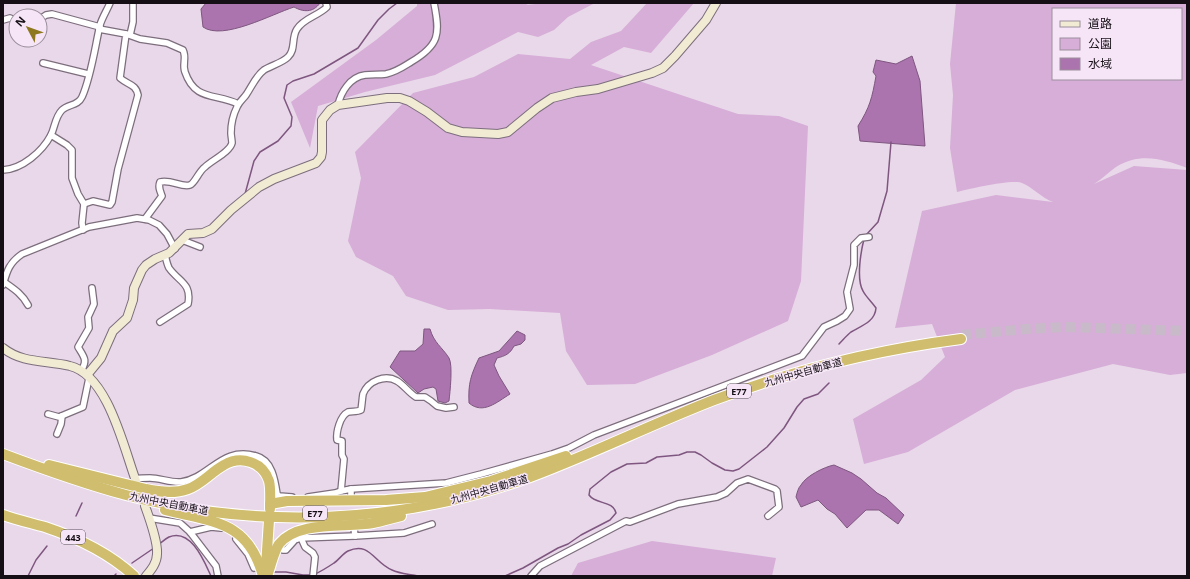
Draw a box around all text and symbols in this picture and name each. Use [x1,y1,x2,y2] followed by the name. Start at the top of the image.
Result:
[8,8,48,48] north arrow
[1052,8,1182,80] legend
[11,13,29,29] text: N
[1088,15,1112,32] text: 道路
[1088,35,1112,52] text: 公園
[1088,55,1112,72] text: 水域
[763,354,843,390] street label: 九州中央自動車道
[727,384,751,398] road number: E77
[449,471,529,507] street label: 九州中央自動車道
[128,488,210,518] street label: 九州中央自動車道
[303,506,327,520] road number: E77
[61,530,85,544] road number: 443

